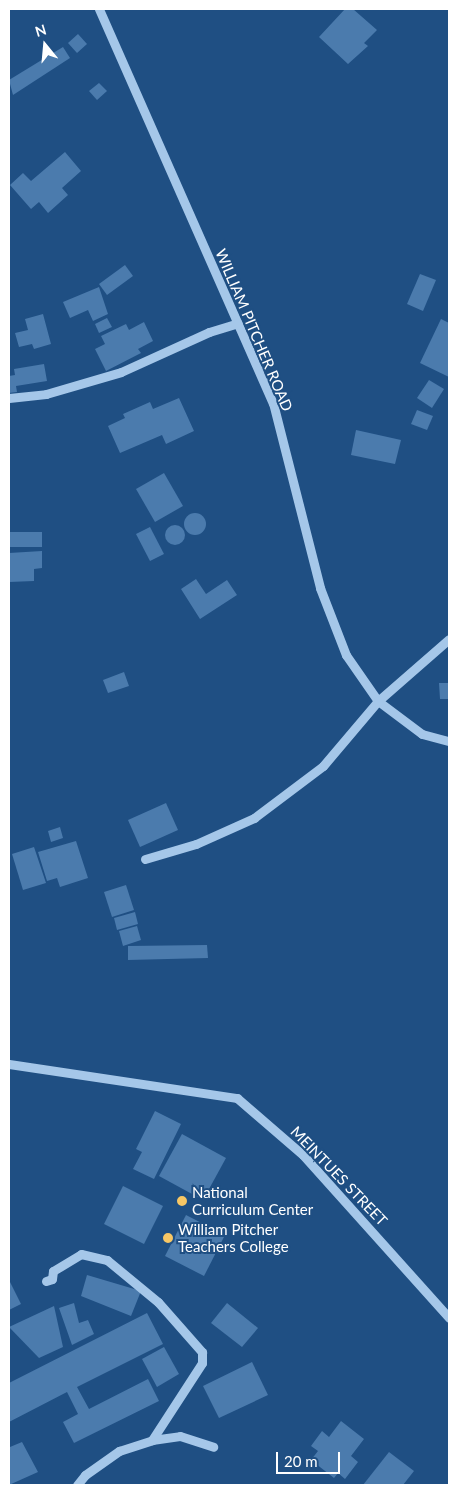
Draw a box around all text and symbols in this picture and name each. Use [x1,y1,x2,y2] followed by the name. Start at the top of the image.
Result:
[20,20,70,70] north arrow
[33,20,48,40] text: N
[212,246,296,414] street label: WILLIAM PITCHER ROAD
[287,1123,391,1229] street label: MEINTUES STREET
[192,1183,313,1218] place label: National Curriculum Center
[176,1195,188,1207] marker: National Curriculum Center
[178,1220,289,1255] place label: William Pitcher Teachers College
[162,1232,174,1244] marker: William Pitcher Teachers College
[278,1442,342,1474] scale bar
[284,1452,318,1470] text: 20 m

